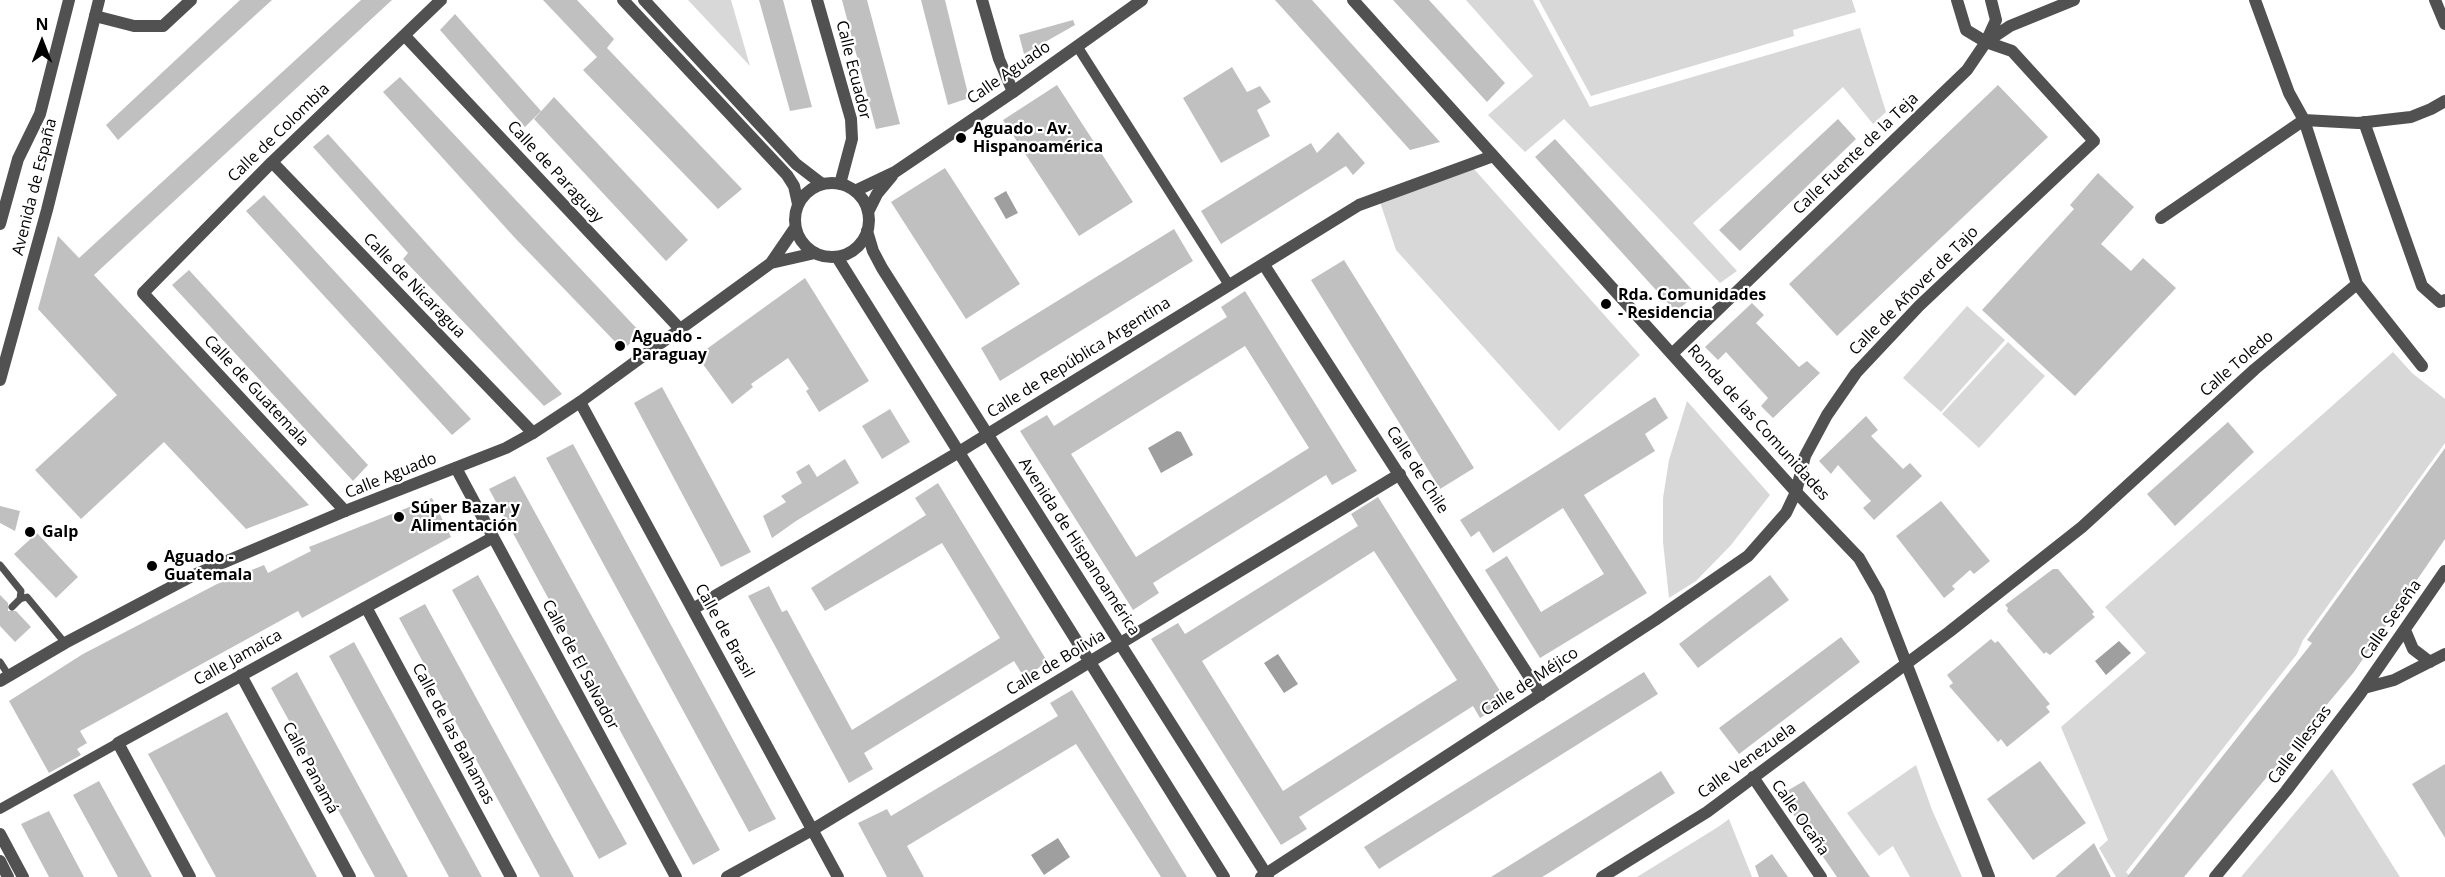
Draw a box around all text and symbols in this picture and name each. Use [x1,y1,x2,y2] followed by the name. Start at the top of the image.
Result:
[12,12,72,72] north arrow
[35,13,49,35] text: N
[831,18,875,122] street label: Calle Ecuador
[964,37,1054,109] street label: Calle Aguado
[224,80,334,186] street label: Calle de Colombia
[1789,89,1923,219] street label: Calle Fuente de la Teja
[9,116,61,258] street label: Avenida de España
[503,117,607,227] street label: Calle de Paraguay
[973,119,1103,157] place label: Aguado - Av. Hispanoamérica
[954,131,968,145] marker: Aguado - Av. Hispanoamérica
[1845,222,1983,360] street label: Calle de Añover de Tajo
[359,229,469,343] street label: Calle de Nicaragua
[1618,285,1766,323] place label: Rda. Comunidades - Residencia
[984,293,1174,423] street label: Calle de República Argentina
[1599,297,1613,311] marker: Rda. Comunidades - Residencia
[632,327,707,365] place label: Aguado - Paraguay
[2196,327,2278,401] street label: Calle Toledo
[200,332,312,450] street label: Calle de Guatemala
[613,339,627,353] marker: Aguado - Paraguay
[1683,341,1833,505] street label: Ronda de las Comunidades
[1382,423,1452,517] street label: Calle de Chile
[342,449,440,503] street label: Calle Aguado
[1014,455,1144,639] street label: Avenida de Hispanoamérica
[411,498,520,536] place label: Súper Bazar y Alimentación
[392,510,406,524] marker: Súper Bazar y Alimentación
[42,522,78,542] place label: Galp
[23,525,37,539] marker: Galp
[164,547,252,585] place label: Aguado - Guatemala
[145,559,159,573] marker: Aguado - Guatemala
[2356,576,2426,664] street label: Calle Seseña
[690,581,758,681] street label: Calle de Brasil
[538,597,622,733] street label: Calle de El Salvador
[191,626,285,690] street label: Calle Jamaica
[1003,626,1109,700] street label: Calle de Bolivia
[1478,643,1582,721] street label: Calle de Méjico
[408,660,498,808] street label: Calle de las Bahamas
[2264,702,2336,788] street label: Calle Illescas
[278,719,342,817] street label: Calle Panamá
[1694,719,1800,803] street label: Calle Venezuela
[1767,776,1833,860] street label: Calle Ocaña

